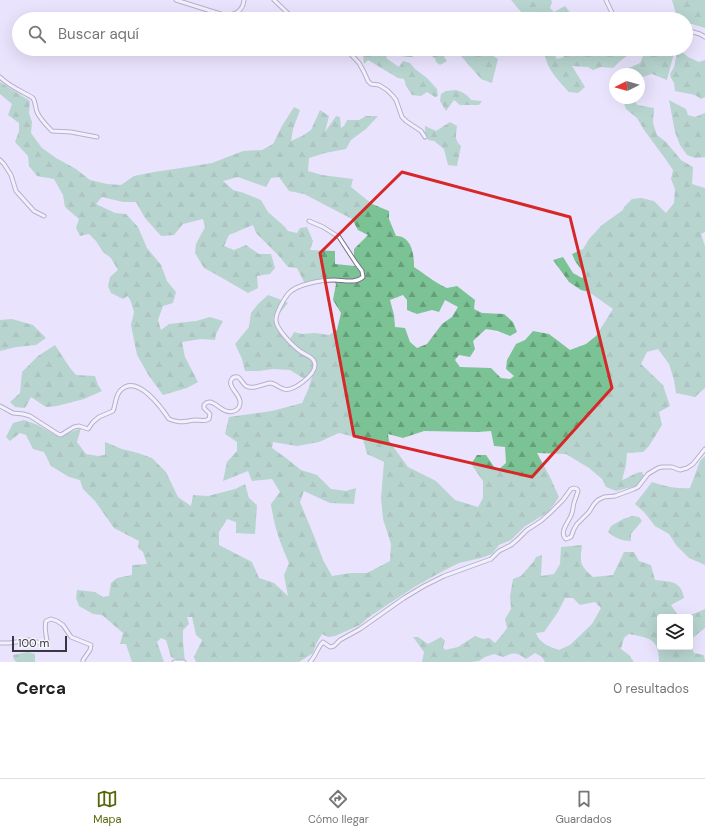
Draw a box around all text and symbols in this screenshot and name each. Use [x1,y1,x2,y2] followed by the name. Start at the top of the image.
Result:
[12,12,693,56] search box
[26,23,48,45] icon: search
[58,24,139,44] text: Buscar aquí
[609,68,645,104] north arrow
[657,614,693,650] map controls
[657,614,693,650] button: layers
[12,634,67,653] scale bar
[18,636,49,650] text: 100 m
[16,677,66,699] text: Cerca
[613,680,689,697] text: 0 resultados
[93,788,121,826] tab: Mapa
[308,788,369,826] tab: Cómo llegar
[555,788,612,826] tab: Guardados

